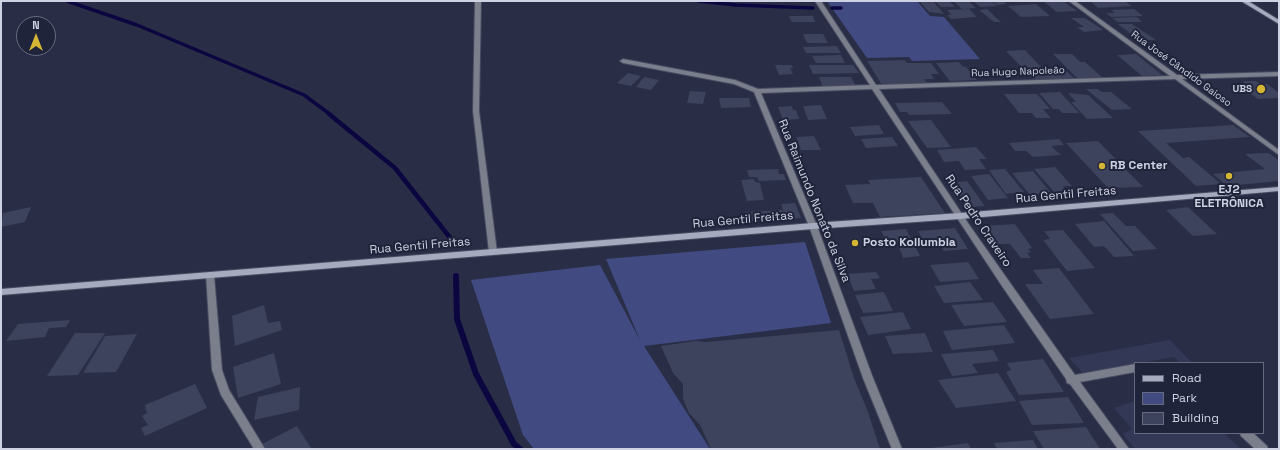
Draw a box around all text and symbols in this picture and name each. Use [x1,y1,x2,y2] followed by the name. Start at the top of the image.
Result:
[16,16,56,56] north arrow
[32,18,40,32] text: N
[1128,29,1234,109] street label: Rua José Cândido Gaioso
[971,64,1065,80] street label: Rua Hugo Napoleão
[1233,83,1252,95] place label: UBS
[1255,83,1267,95] marker: UBS
[775,117,853,285] street label: Rua Raimundo Nonato da Silva
[1110,159,1167,173] place label: RB Center
[1097,161,1107,171] marker: RB Center
[1224,171,1234,181] marker: EJ2 ELETRÔNICA
[942,172,1014,270] street label: Rua Pedro Craveiro
[1015,183,1117,207] street label: Rua Gentil Freitas
[1195,183,1263,211] place label: EJ2 ELETRÔNICA
[692,208,794,232] street label: Rua Gentil Freitas
[369,234,471,258] street label: Rua Gentil Freitas
[863,236,956,250] place label: Posto Kollumbia
[850,238,860,248] marker: Posto Kollumbia
[1134,362,1264,434] legend
[1172,370,1201,386] text: Road
[1172,390,1197,406] text: Park
[1172,410,1219,426] text: Building

